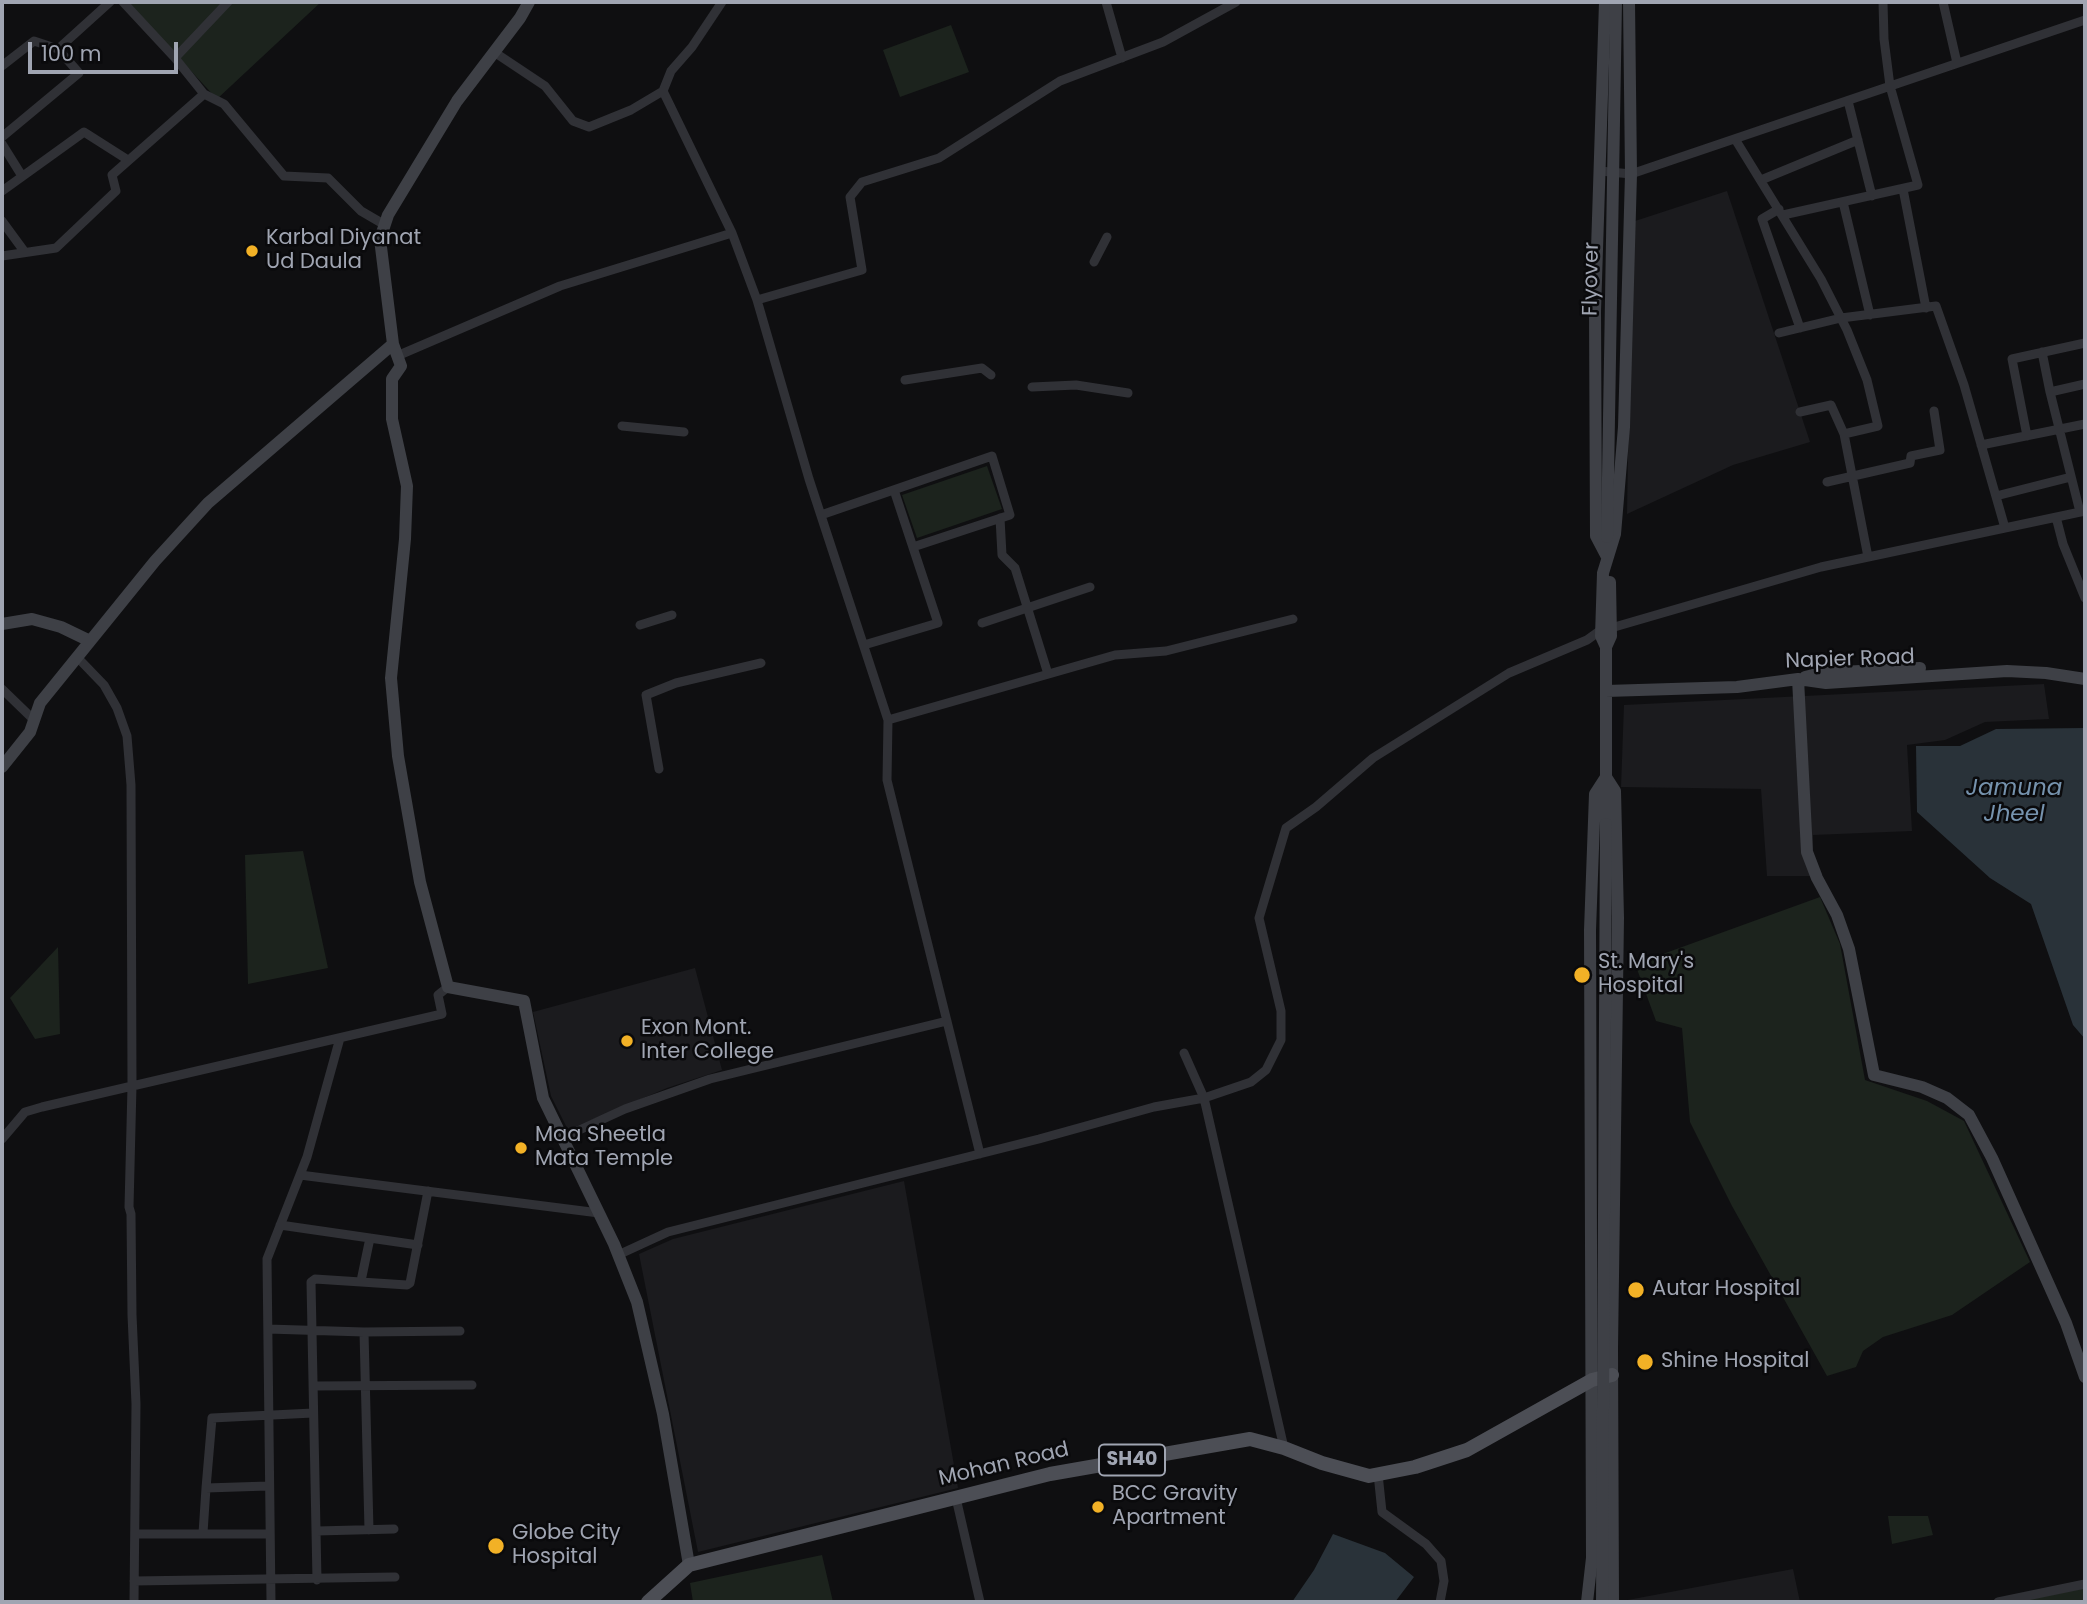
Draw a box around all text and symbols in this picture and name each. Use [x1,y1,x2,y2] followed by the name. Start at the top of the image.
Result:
[32,28,182,72] scale bar
[41,39,101,68] text: 100 m
[266,226,421,276] place label: Karbal Diyanat Ud Daula
[1579,242,1605,316] street label: Flyover
[244,243,260,259] marker: Karbal Diyanat Ud Daula
[1785,645,1915,675] street label: Napier Road
[1966,775,2062,829] water label: Jamuna Jheel
[1598,950,1694,1000] place label: St. Mary's Hospital
[1572,965,1592,985] marker: St. Mary's Hospital
[641,1016,774,1066] place label: Exon Mont. Inter College
[619,1033,635,1049] marker: Exon Mont. Inter College
[535,1123,673,1173] place label: Maa Sheetla Mata Temple
[513,1140,529,1156] marker: Maa Sheetla Mata Temple
[1652,1277,1800,1303] place label: Autar Hospital
[1626,1280,1646,1300] marker: Autar Hospital
[1661,1349,1809,1375] place label: Shine Hospital
[1635,1352,1655,1372] marker: Shine Hospital
[936,1438,1072,1492] street label: Mohan Road
[1099,1444,1165,1476] road number: SH40
[1112,1482,1238,1532] place label: BCC Gravity Apartment
[1090,1499,1106,1515] marker: BCC Gravity Apartment
[512,1521,621,1571] place label: Globe City Hospital
[486,1536,506,1556] marker: Globe City Hospital

